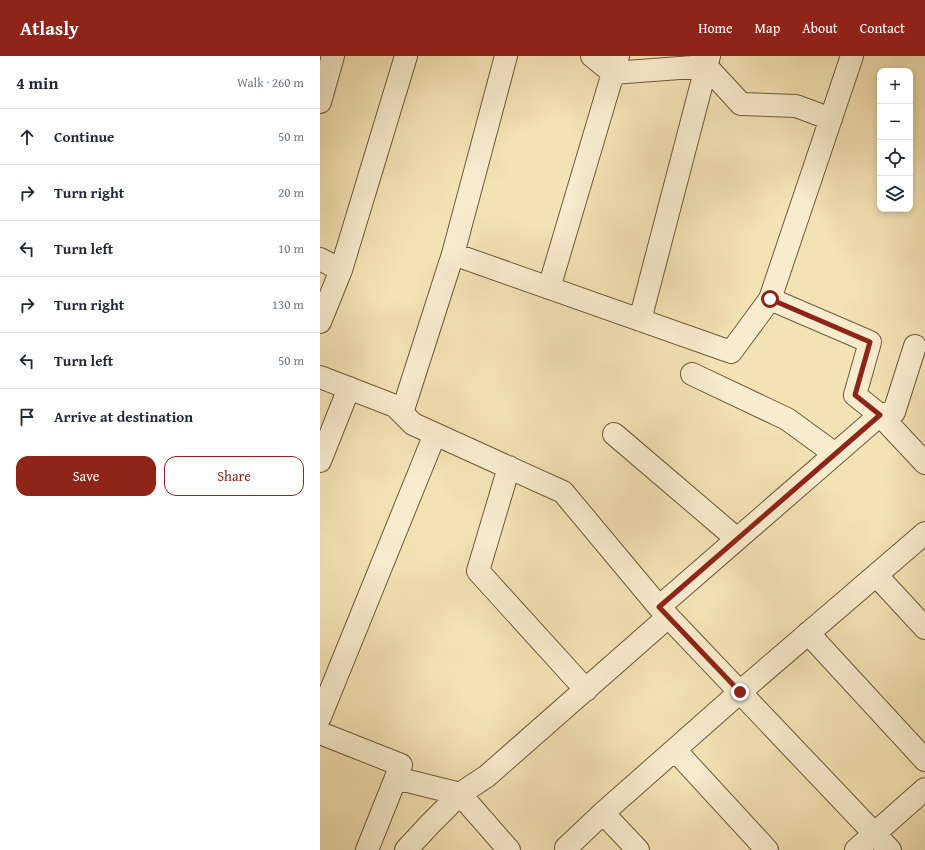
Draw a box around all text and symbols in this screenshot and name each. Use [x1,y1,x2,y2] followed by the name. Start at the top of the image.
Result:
[20,14,79,42] text: Atlasly
[698,18,733,38] text: Home
[755,18,780,38] text: Map
[802,18,838,38] text: About
[860,18,905,38] text: Contact
[877,68,913,212] map controls
[877,68,913,104] button: +
[16,70,58,95] text: 4 min
[237,73,304,92] text: Walk · 260 m
[877,104,913,140] button: −
[16,126,38,148] icon: ahead
[54,126,115,147] text: Continue
[278,127,304,146] text: 50 m
[877,140,913,176] button: locate
[877,176,913,212] button: layers
[16,182,38,204] icon: right
[54,182,125,203] text: Turn right
[278,183,304,202] text: 20 m
[16,238,38,260] icon: left
[54,238,113,259] text: Turn left
[278,239,304,258] text: 10 m
[761,290,779,308] route start
[16,294,38,316] icon: right
[54,294,125,315] text: Turn right
[272,295,304,314] text: 130 m
[16,350,38,372] icon: left
[54,350,113,371] text: Turn left
[278,351,304,370] text: 50 m
[16,406,38,428] icon: arrive
[54,406,193,427] text: Arrive at destination
[16,456,156,496] button: Save
[164,456,304,496] button: Share
[731,683,749,701] route end

